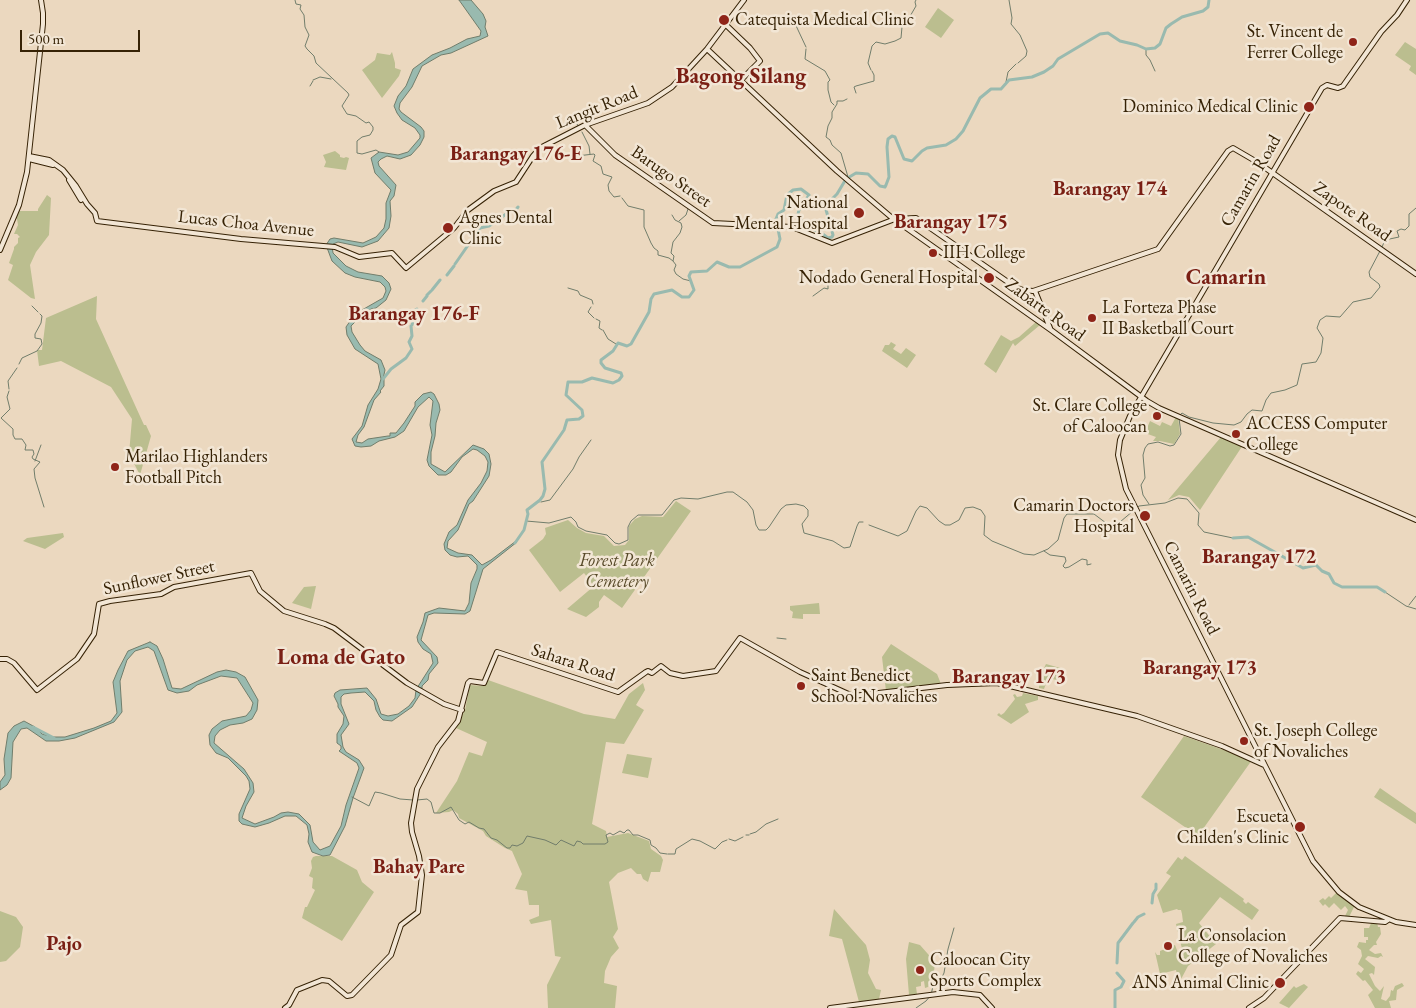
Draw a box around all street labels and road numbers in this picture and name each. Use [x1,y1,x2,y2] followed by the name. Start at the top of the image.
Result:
[553,82,641,134] street label: Langit Road
[1216,131,1286,231] street label: Camarin Road
[627,141,715,213] street label: Barugo Street
[1309,177,1395,247] street label: Zapote Road
[177,206,315,242] street label: Lucas Choa Avenue
[1001,274,1089,346] street label: Zabarte Road
[1158,538,1224,638] street label: Camarin Road
[101,556,217,600] street label: Sunflower Street
[529,639,617,687] street label: Sahara Road

